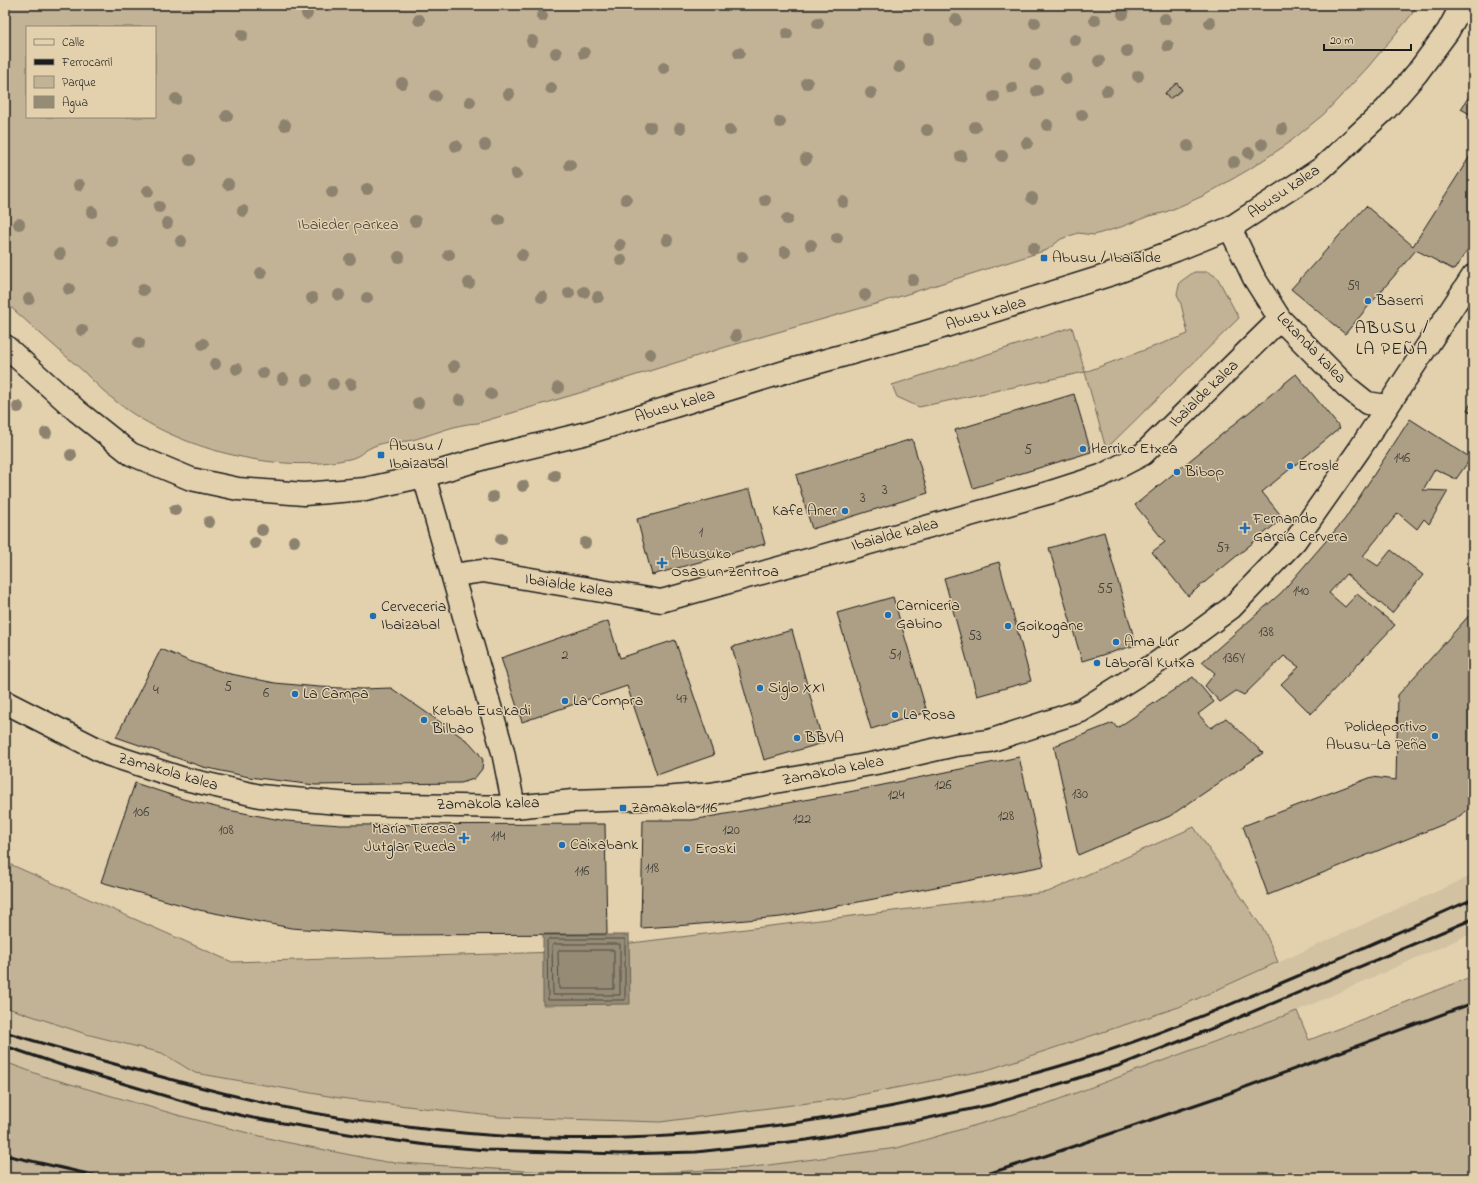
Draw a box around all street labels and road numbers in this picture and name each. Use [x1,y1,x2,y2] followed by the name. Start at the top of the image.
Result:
[1243,159,1325,225] street label: Abusu kalea
[943,290,1029,338] street label: Abusu kalea
[1270,306,1352,390] street label: Lekanda kalea
[1164,354,1244,434] street label: Ibaialde kalea
[632,382,718,430] street label: Abusu kalea
[849,512,941,558] street label: Ibaialde kalea
[523,567,615,605] street label: Ibaialde kalea
[115,746,221,798] street label: Zamakola kalea
[780,749,886,793] street label: Zamakola kalea
[436,791,540,817] street label: Zamakola kalea

